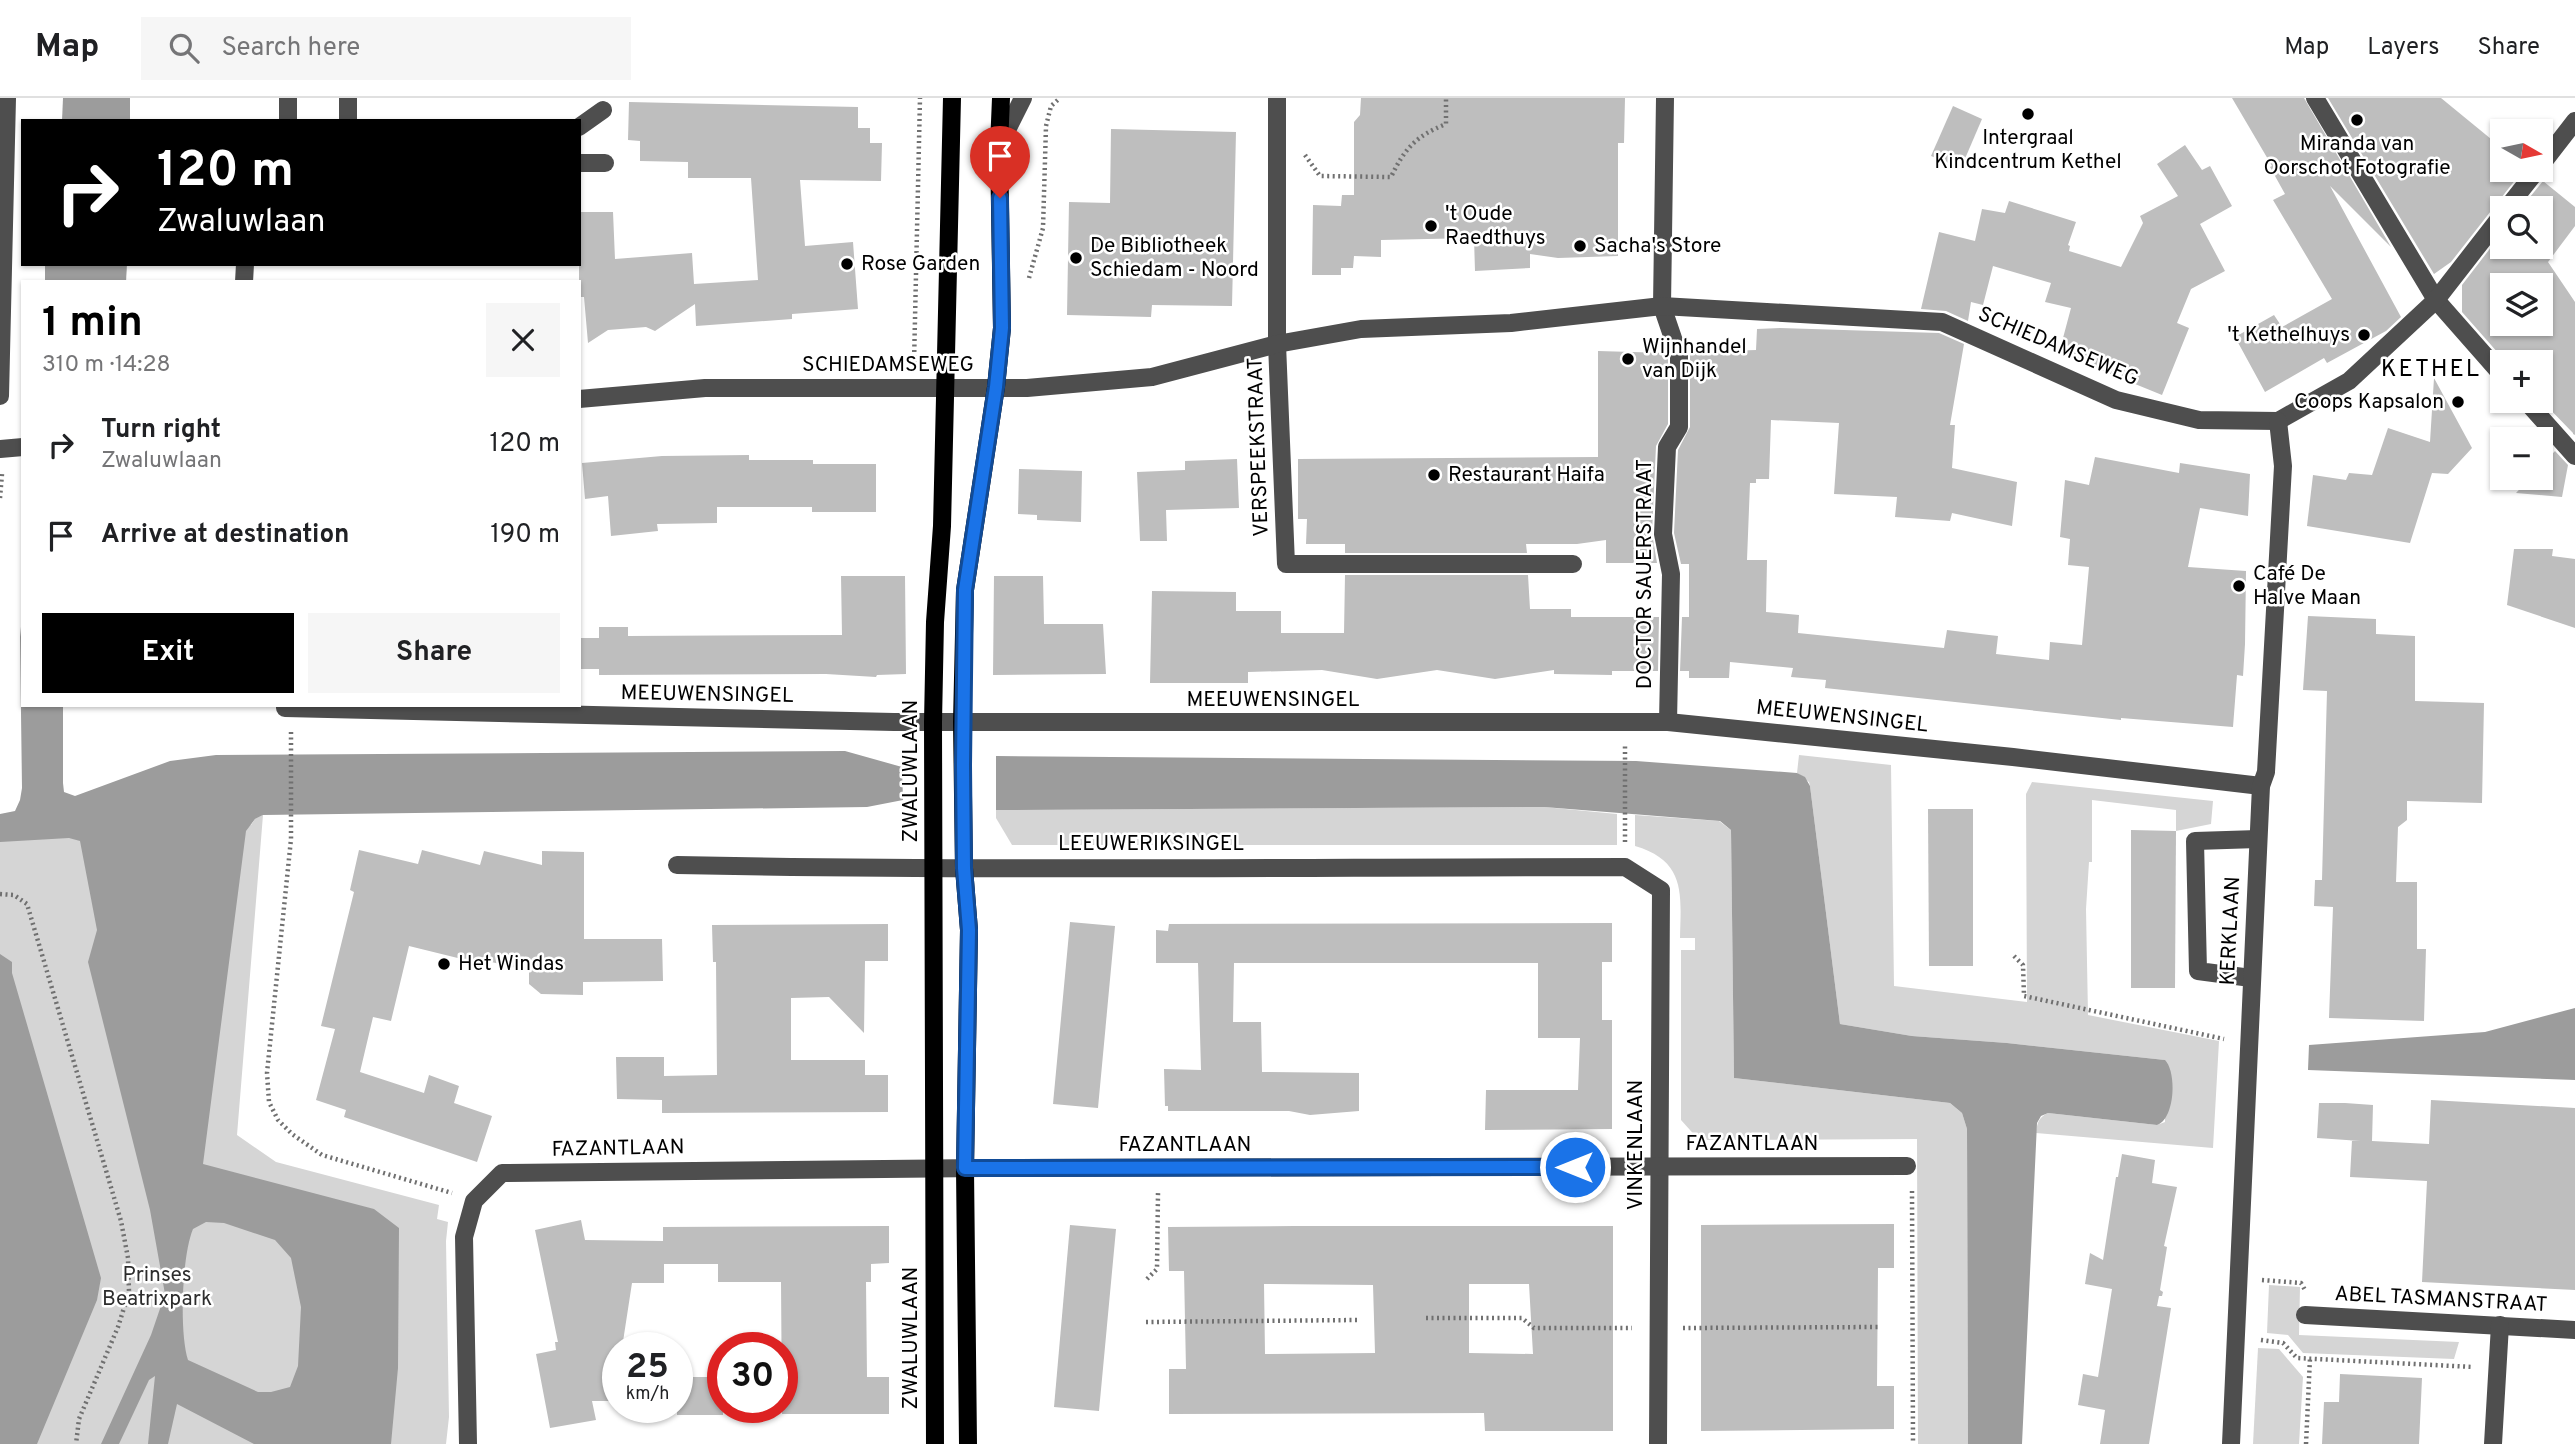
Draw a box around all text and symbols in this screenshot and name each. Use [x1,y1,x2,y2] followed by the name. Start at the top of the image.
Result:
[141,17,631,80] search box
[35,27,99,69] text: Map
[165,29,203,67] icon: search
[221,32,360,65] text: Search here
[2284,33,2329,63] text: Map
[2367,33,2439,63] text: Layers
[2477,33,2540,63] text: Share
[2020,106,2036,122] marker: Intergraal Kindcentrum Kethel
[2349,112,2365,128] marker: Miranda van Oorschot Fotografie
[2490,119,2553,182] north arrow
[2490,119,2553,490] map controls
[1934,125,2122,176] place label: Intergraal Kindcentrum Kethel
[970,126,1030,198] pin
[2263,131,2451,182] place label: Miranda van Oorschot Fotografie
[981,137,1019,175] icon: arrive
[157,142,294,204] text: 120 m
[42,147,133,238] icon: right
[2490,196,2553,259] button: search
[1445,201,1546,252] place label: 't Oude Raedthuys
[157,203,325,243] text: Zwaluwlaan
[1423,218,1439,234] marker: 't Oude Raedthuys
[1090,233,1259,284] place label: De Bibliotheek Schiedam - Noord
[1594,233,1721,260] place label: Sacha's Store
[1572,238,1588,254] marker: Sacha's Store
[1068,250,1084,266] marker: De Bibliotheek Schiedam - Noord
[861,251,980,278] place label: Rose Garden
[839,256,855,272] marker: Rose Garden
[2490,273,2553,336] button: layers
[42,298,143,351] text: 1 min
[1974,301,2142,393] street label: SCHIEDAMSEWEG
[486,303,560,377] button: close
[2227,322,2350,349] place label: 't Kethelhuys
[2356,327,2372,343] marker: 't Kethelhuys
[1642,334,1747,385] place label: Wijnhandel van Dijk
[2490,350,2553,413] button: +
[42,351,171,380] text: 310 m · 14:28
[1620,351,1636,367] marker: Wijnhandel van Dijk
[802,352,974,379] street label: SCHIEDAMSEWEG
[2381,355,2481,385] district label: KETHEL
[1242,357,1276,537] street label: VERSPEEKSTRAAT
[2294,389,2444,416] place label: Coops Kapsalon
[2450,394,2466,410] marker: Coops Kapsalon
[101,414,221,447] text: Turn right
[42,426,80,464] icon: right
[2490,427,2553,490] button: −
[490,428,560,461] text: 120 m
[101,447,222,476] text: Zwaluwlaan
[1632,459,1659,689] street label: DOCTOR SAUERSTRAAT
[1448,462,1605,489] place label: Restaurant Haifa
[1426,467,1442,483] marker: Restaurant Haifa
[42,517,80,555] icon: arrive
[101,519,349,552] text: Arrive at destination
[490,519,560,552] text: 190 m
[2253,561,2361,612] place label: Café De Halve Maan
[2231,578,2247,594] marker: Café De Halve Maan
[42,613,294,693] button: Exit
[308,613,560,693] button: Share
[620,680,794,710] street label: MEEUWENSINGEL
[1187,687,1360,714] street label: MEEUWENSINGEL
[1755,695,1930,739] street label: MEEUWENSINGEL
[898,700,925,842] street label: ZWALUWLAAN
[1058,831,1244,858] street label: LEEUWERIKSINGEL
[2215,876,2247,986] street label: KERKLAAN
[458,951,564,978] place label: Het Windas
[436,956,452,972] marker: Het Windas
[1623,1080,1650,1210] street label: VINKENLAAN
[1538,1130,1612,1204] position arrow
[1686,1131,1818,1158] street label: FAZANTLAAN
[1119,1132,1251,1159] street label: FAZANTLAAN
[551,1134,685,1164] street label: FAZANTLAAN
[102,1262,212,1313] park label: Prinses Beatrixpark
[898,1267,925,1409] street label: ZWALUWLAAN
[2334,1281,2548,1319] street label: ABEL TASMANSTRAAT
[707,1332,798,1423] speed limit sign: 30
[626,1346,669,1390] text: 25
[626,1383,669,1406] text: km/h

